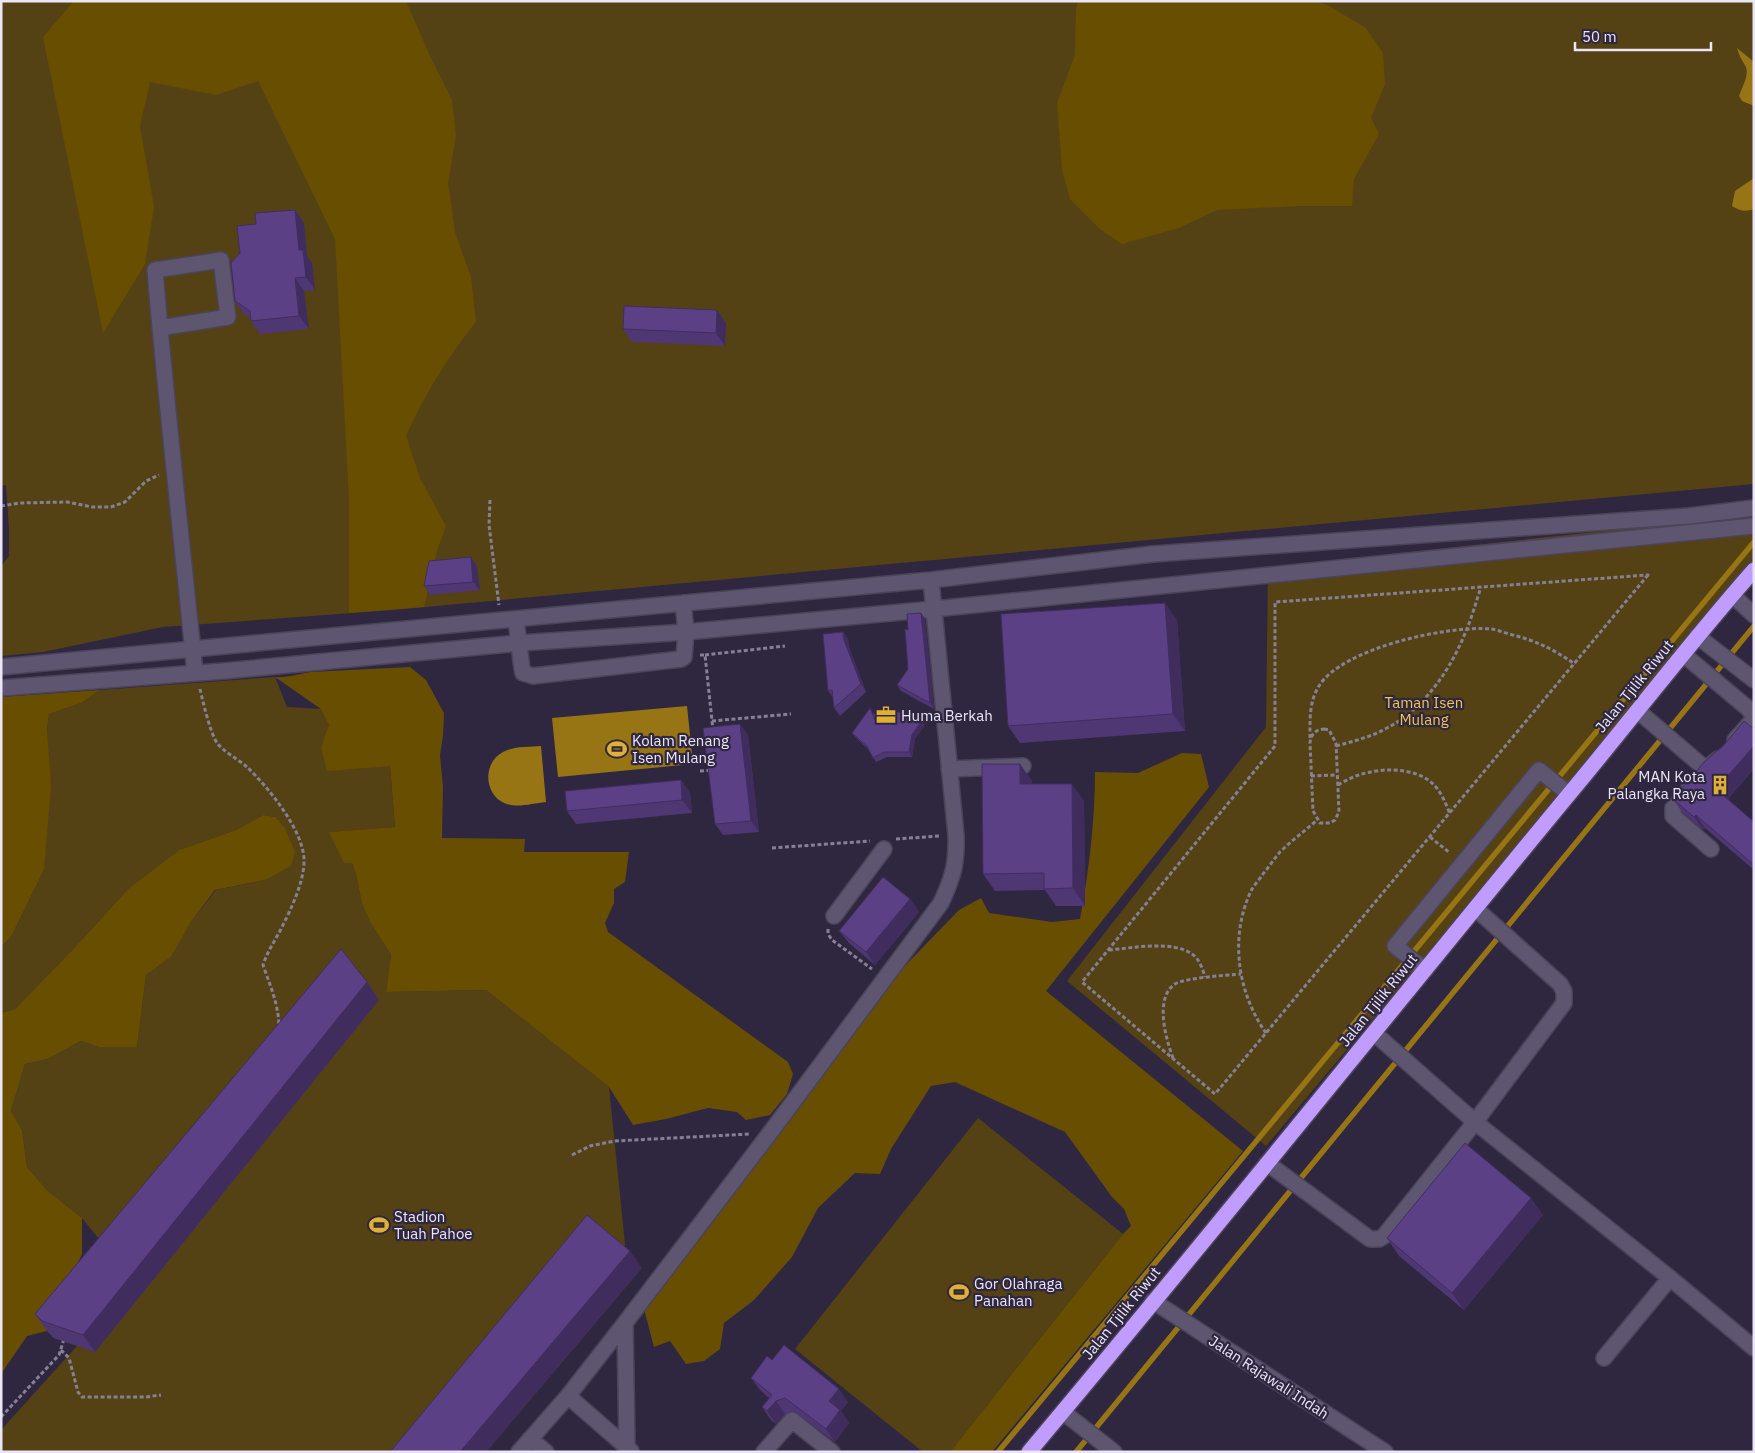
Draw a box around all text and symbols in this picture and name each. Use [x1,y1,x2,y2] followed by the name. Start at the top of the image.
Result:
[1575,20,1711,52] scale bar
[1582,27,1617,46] text: 50 m
[1591,636,1677,736] street label: Jalan Tjilik Riwut
[1385,693,1463,729] park label: Taman Isen Mulang
[875,704,897,726] office icon: Huma Berkah
[901,706,993,725] place label: Huma Berkah
[632,731,729,767] place label: Kolam Renang Isen Mulang
[606,738,628,760] sports icon: Kolam Renang Isen Mulang
[1607,767,1705,803] place label: MAN Kota Palangka Raya
[1709,774,1731,796] building icon: MAN Kota Palangka Raya
[1335,950,1421,1050] street label: Jalan Tjilik Riwut
[394,1207,473,1243] place label: Stadion Tuah Pahoe
[368,1214,390,1236] sports icon: Stadion Tuah Pahoe
[1078,1263,1164,1363] street label: Jalan Tjilik Riwut
[974,1274,1062,1310] place label: Gor Olahraga Panahan
[948,1281,970,1303] sports icon: Gor Olahraga Panahan
[1205,1331,1333,1423] street label: Jalan Rajawali Indah

